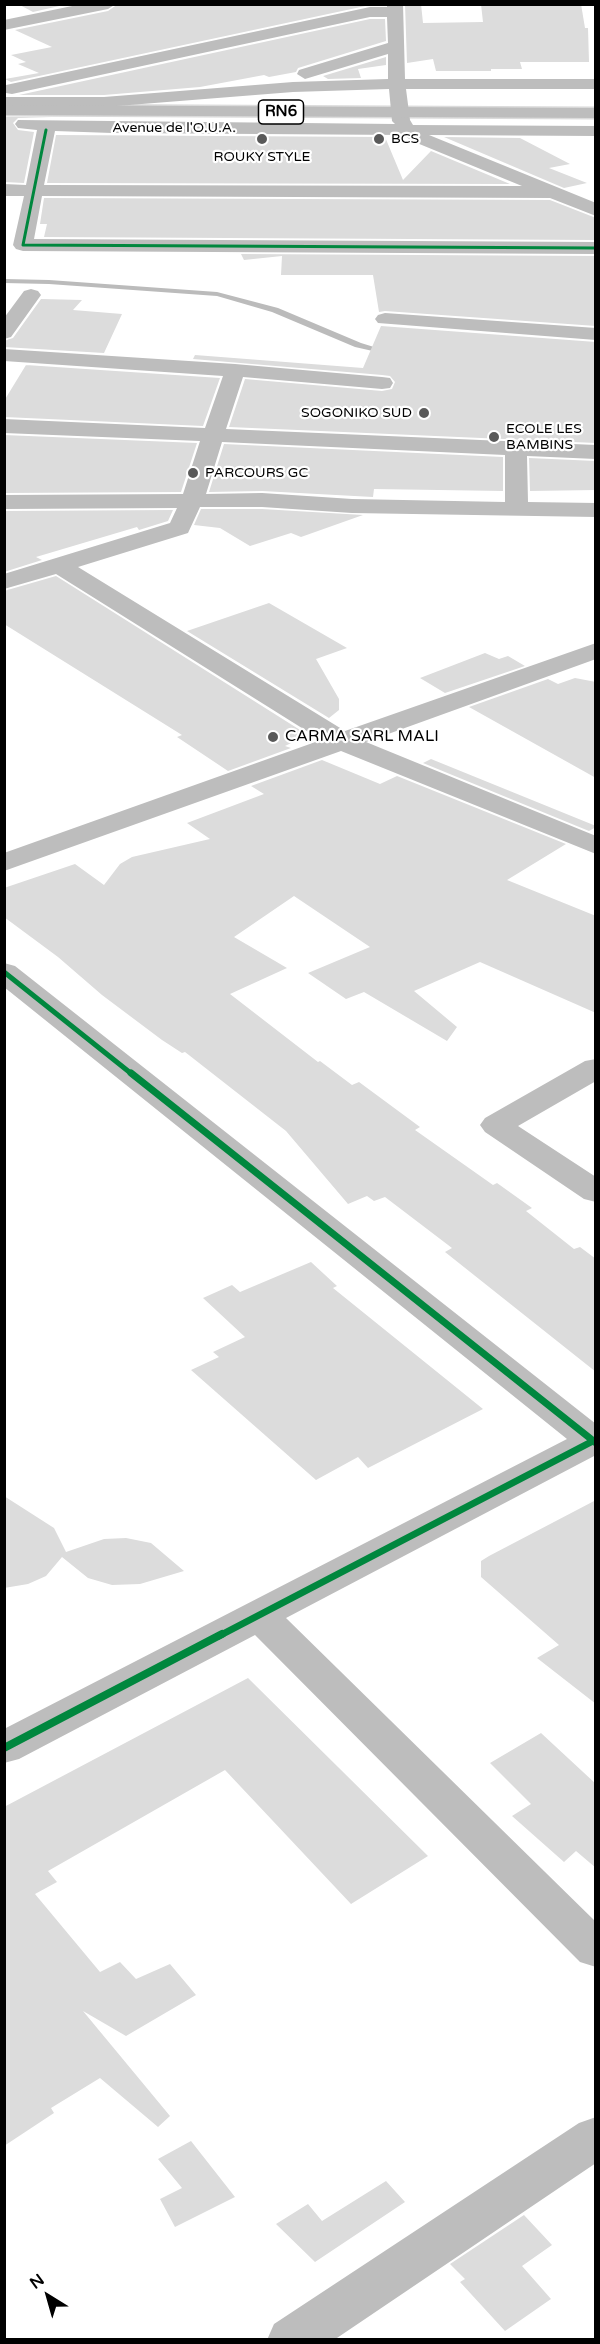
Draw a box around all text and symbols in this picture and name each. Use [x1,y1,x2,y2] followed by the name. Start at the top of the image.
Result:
[258,100,304,124] road number: RN6
[112,120,236,136] street label: Avenue de l'O.U.A.
[391,131,419,147] place label: BCS
[255,132,269,146] marker: ROUKY STYLE
[372,132,386,146] marker: BCS
[213,149,311,165] place label: ROUKY STYLE
[301,405,412,421] place label: SOGONIKO SUD
[417,406,431,420] marker: SOGONIKO SUD
[506,421,582,454] place label: ECOLE LES BAMBINS
[487,430,501,444] marker: ECOLE LES BAMBINS
[205,465,308,481] place label: PARCOURS GC
[186,466,200,480] marker: PARCOURS GC
[285,727,439,747] place label: CARMA SARL MALI
[266,730,280,744] marker: CARMA SARL MALI
[18,2266,78,2326] north arrow
[26,2270,48,2293] text: N

